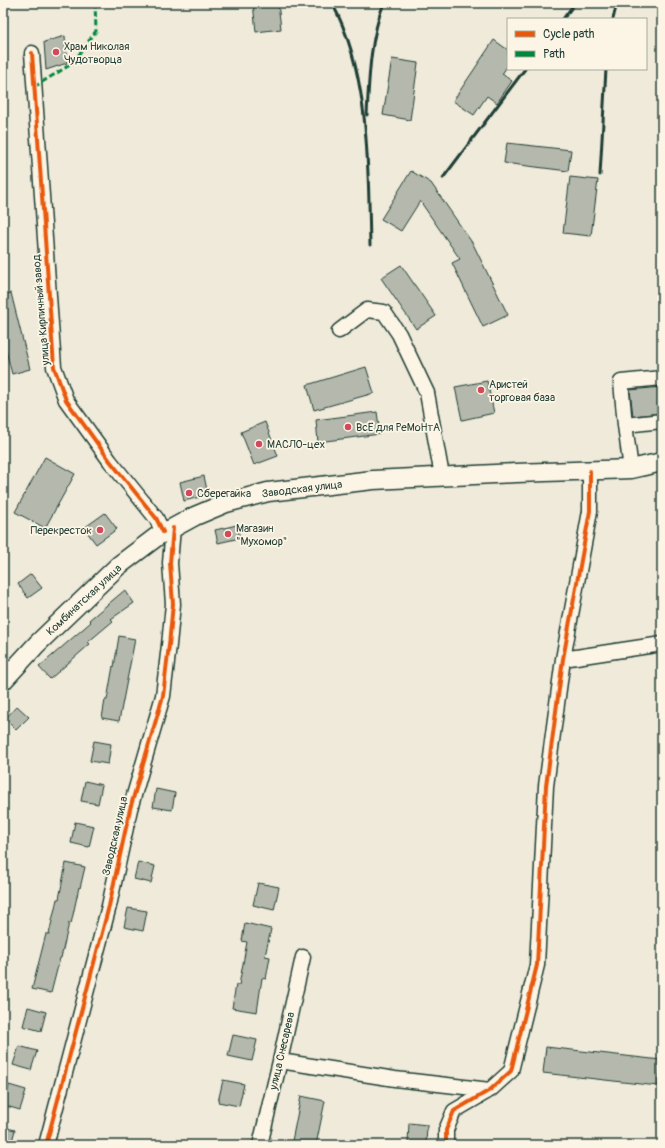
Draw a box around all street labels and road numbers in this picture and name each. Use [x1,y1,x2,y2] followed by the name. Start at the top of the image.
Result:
[30,254,52,367] street label: улица Кирпичный завод
[261,478,343,500] street label: Заводская улица
[44,562,124,638] street label: Комбинатская улица
[100,795,130,877] street label: Заводская улица
[267,1011,297,1092] street label: улица Снесарева

